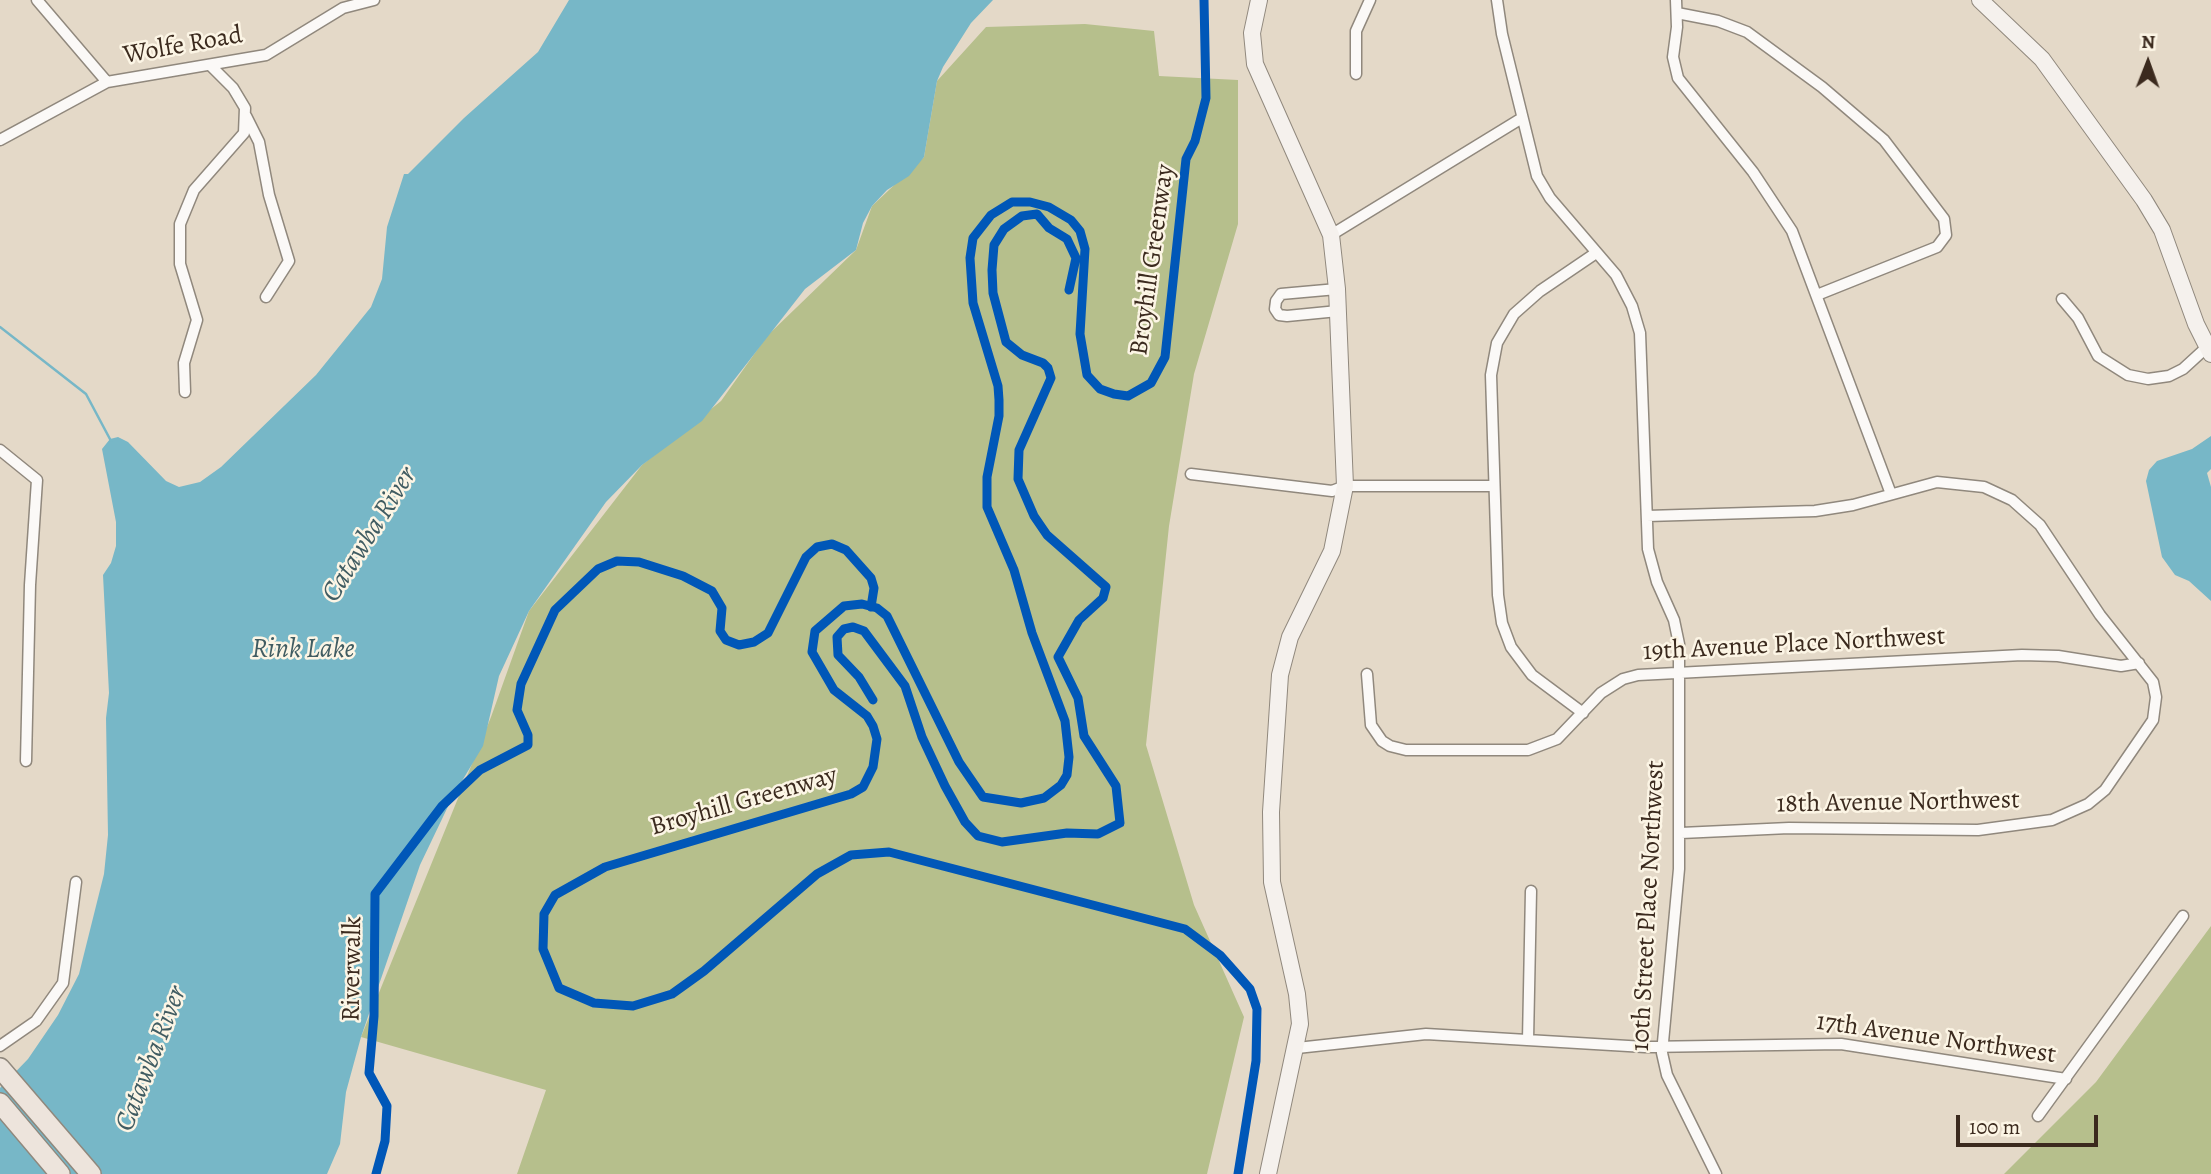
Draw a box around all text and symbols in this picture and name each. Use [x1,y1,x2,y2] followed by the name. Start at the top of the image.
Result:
[121,20,245,72] street label: Wolfe Road
[2113,28,2183,98] north arrow
[2141,29,2156,55] text: N
[1124,162,1182,358] street label: Broyhill Greenway
[315,461,425,609] water label: Catawba River
[1642,621,1946,669] street label: 19th Avenue Place Northwest
[251,633,355,667] water label: Rink Lake
[647,760,841,844] street label: Broyhill Greenway
[1626,760,1672,1052] street label: 10th Street Place Northwest
[1776,785,2020,821] street label: 18th Avenue Northwest
[336,916,370,1022] street label: Riverwalk
[109,982,195,1136] water label: Catawba River
[1814,1007,2058,1071] street label: 17th Avenue Northwest
[1959,1100,2101,1144] scale bar
[1969,1113,2020,1141] text: 100 m

